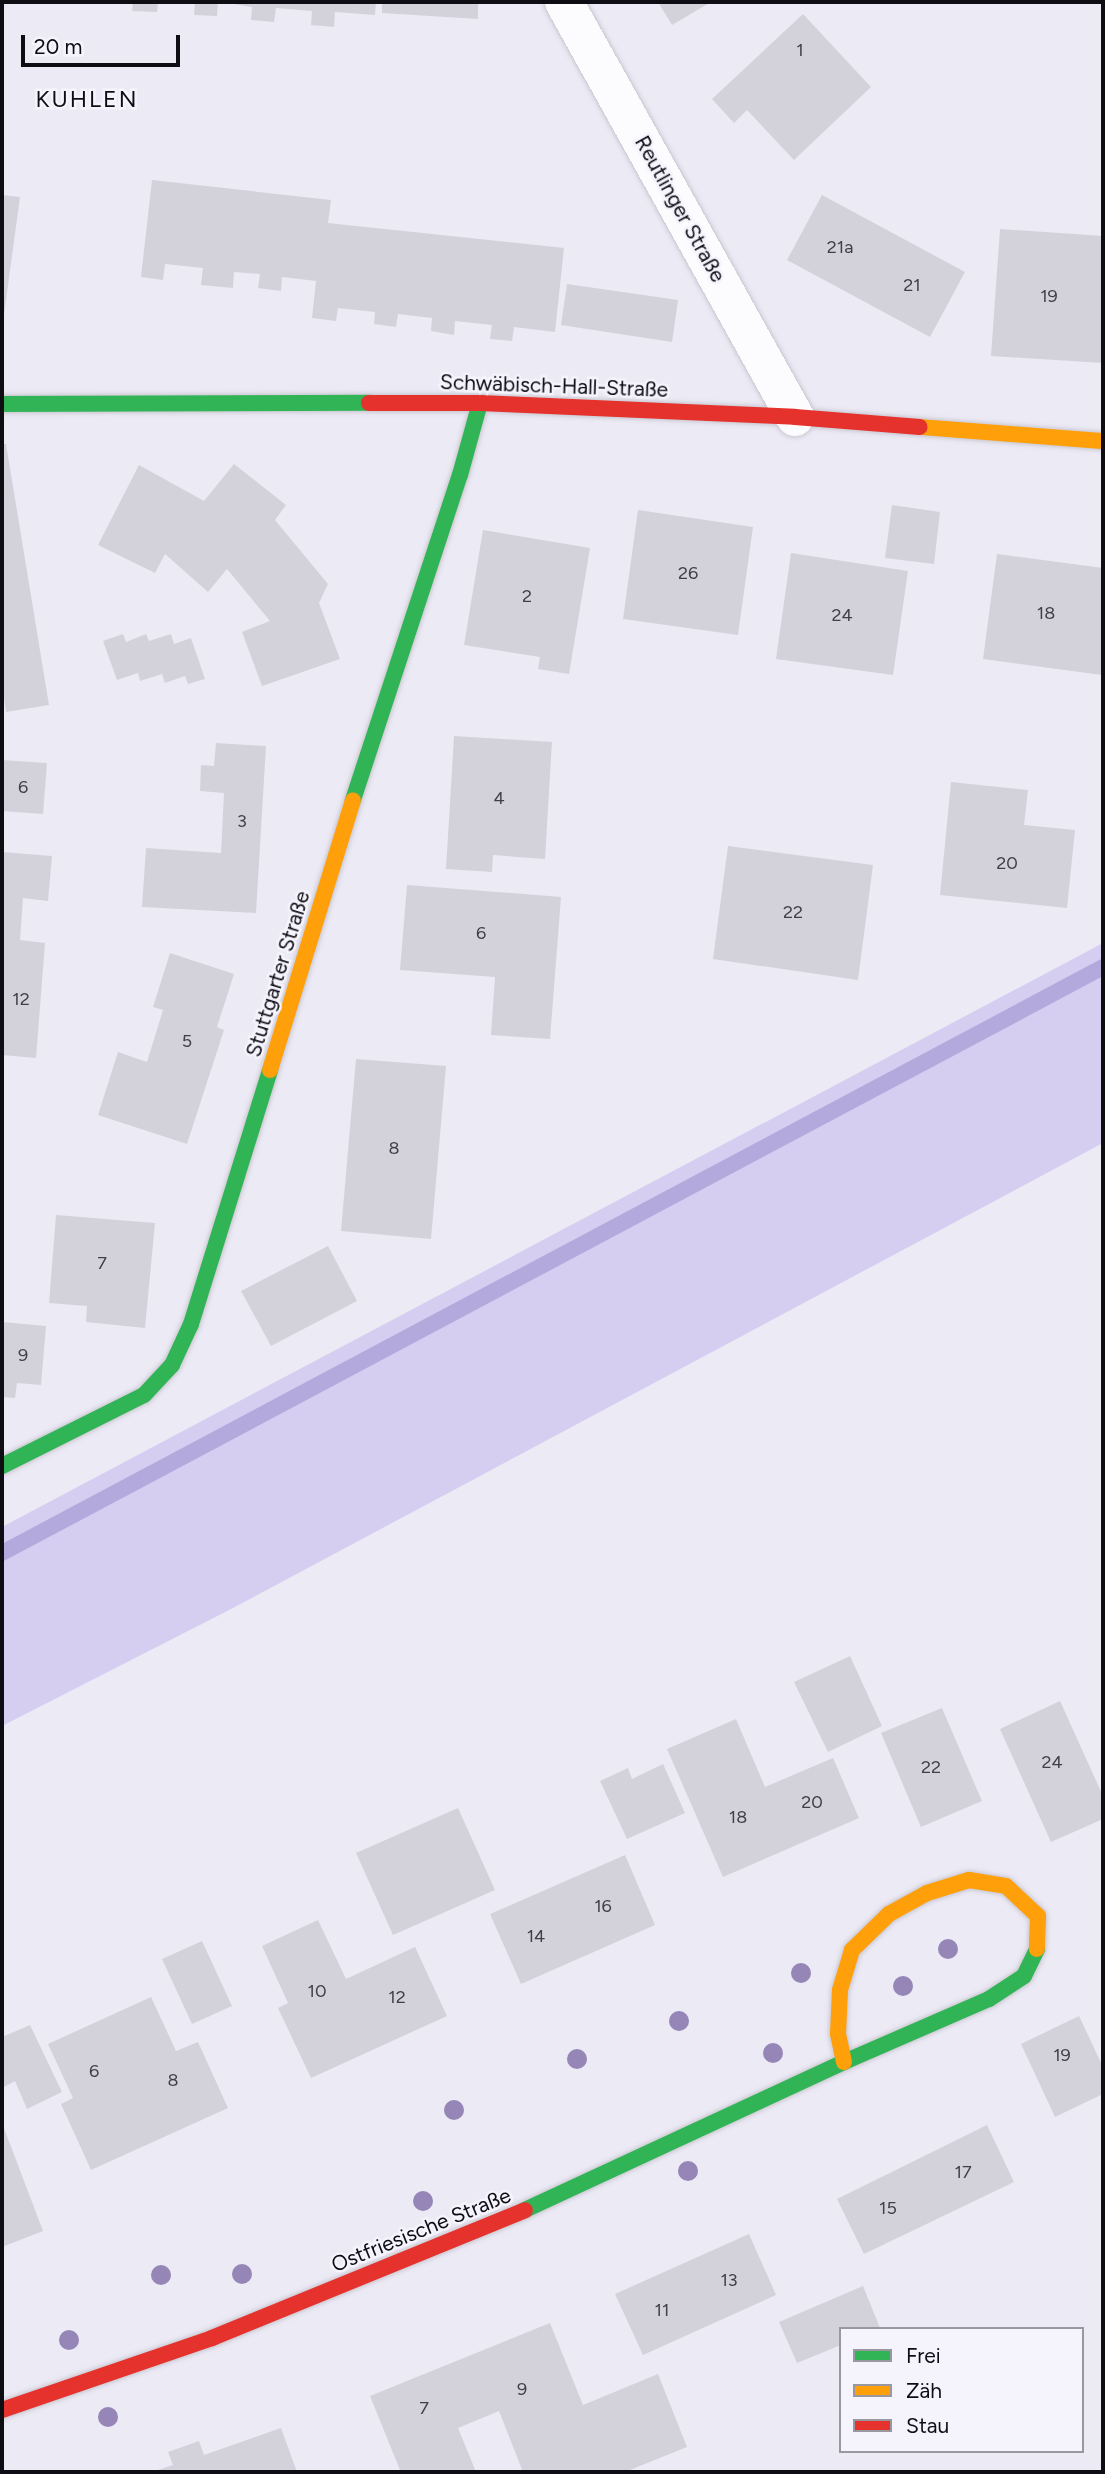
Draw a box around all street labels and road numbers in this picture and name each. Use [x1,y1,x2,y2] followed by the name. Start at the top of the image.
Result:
[629,131,731,287] street label: Reutlinger Straße
[440,369,668,403] street label: Schwäbisch-Hall-Straße
[241,888,315,1060] street label: Stuttgarter Straße
[328,2182,514,2278] street label: Ostfriesische Straße

